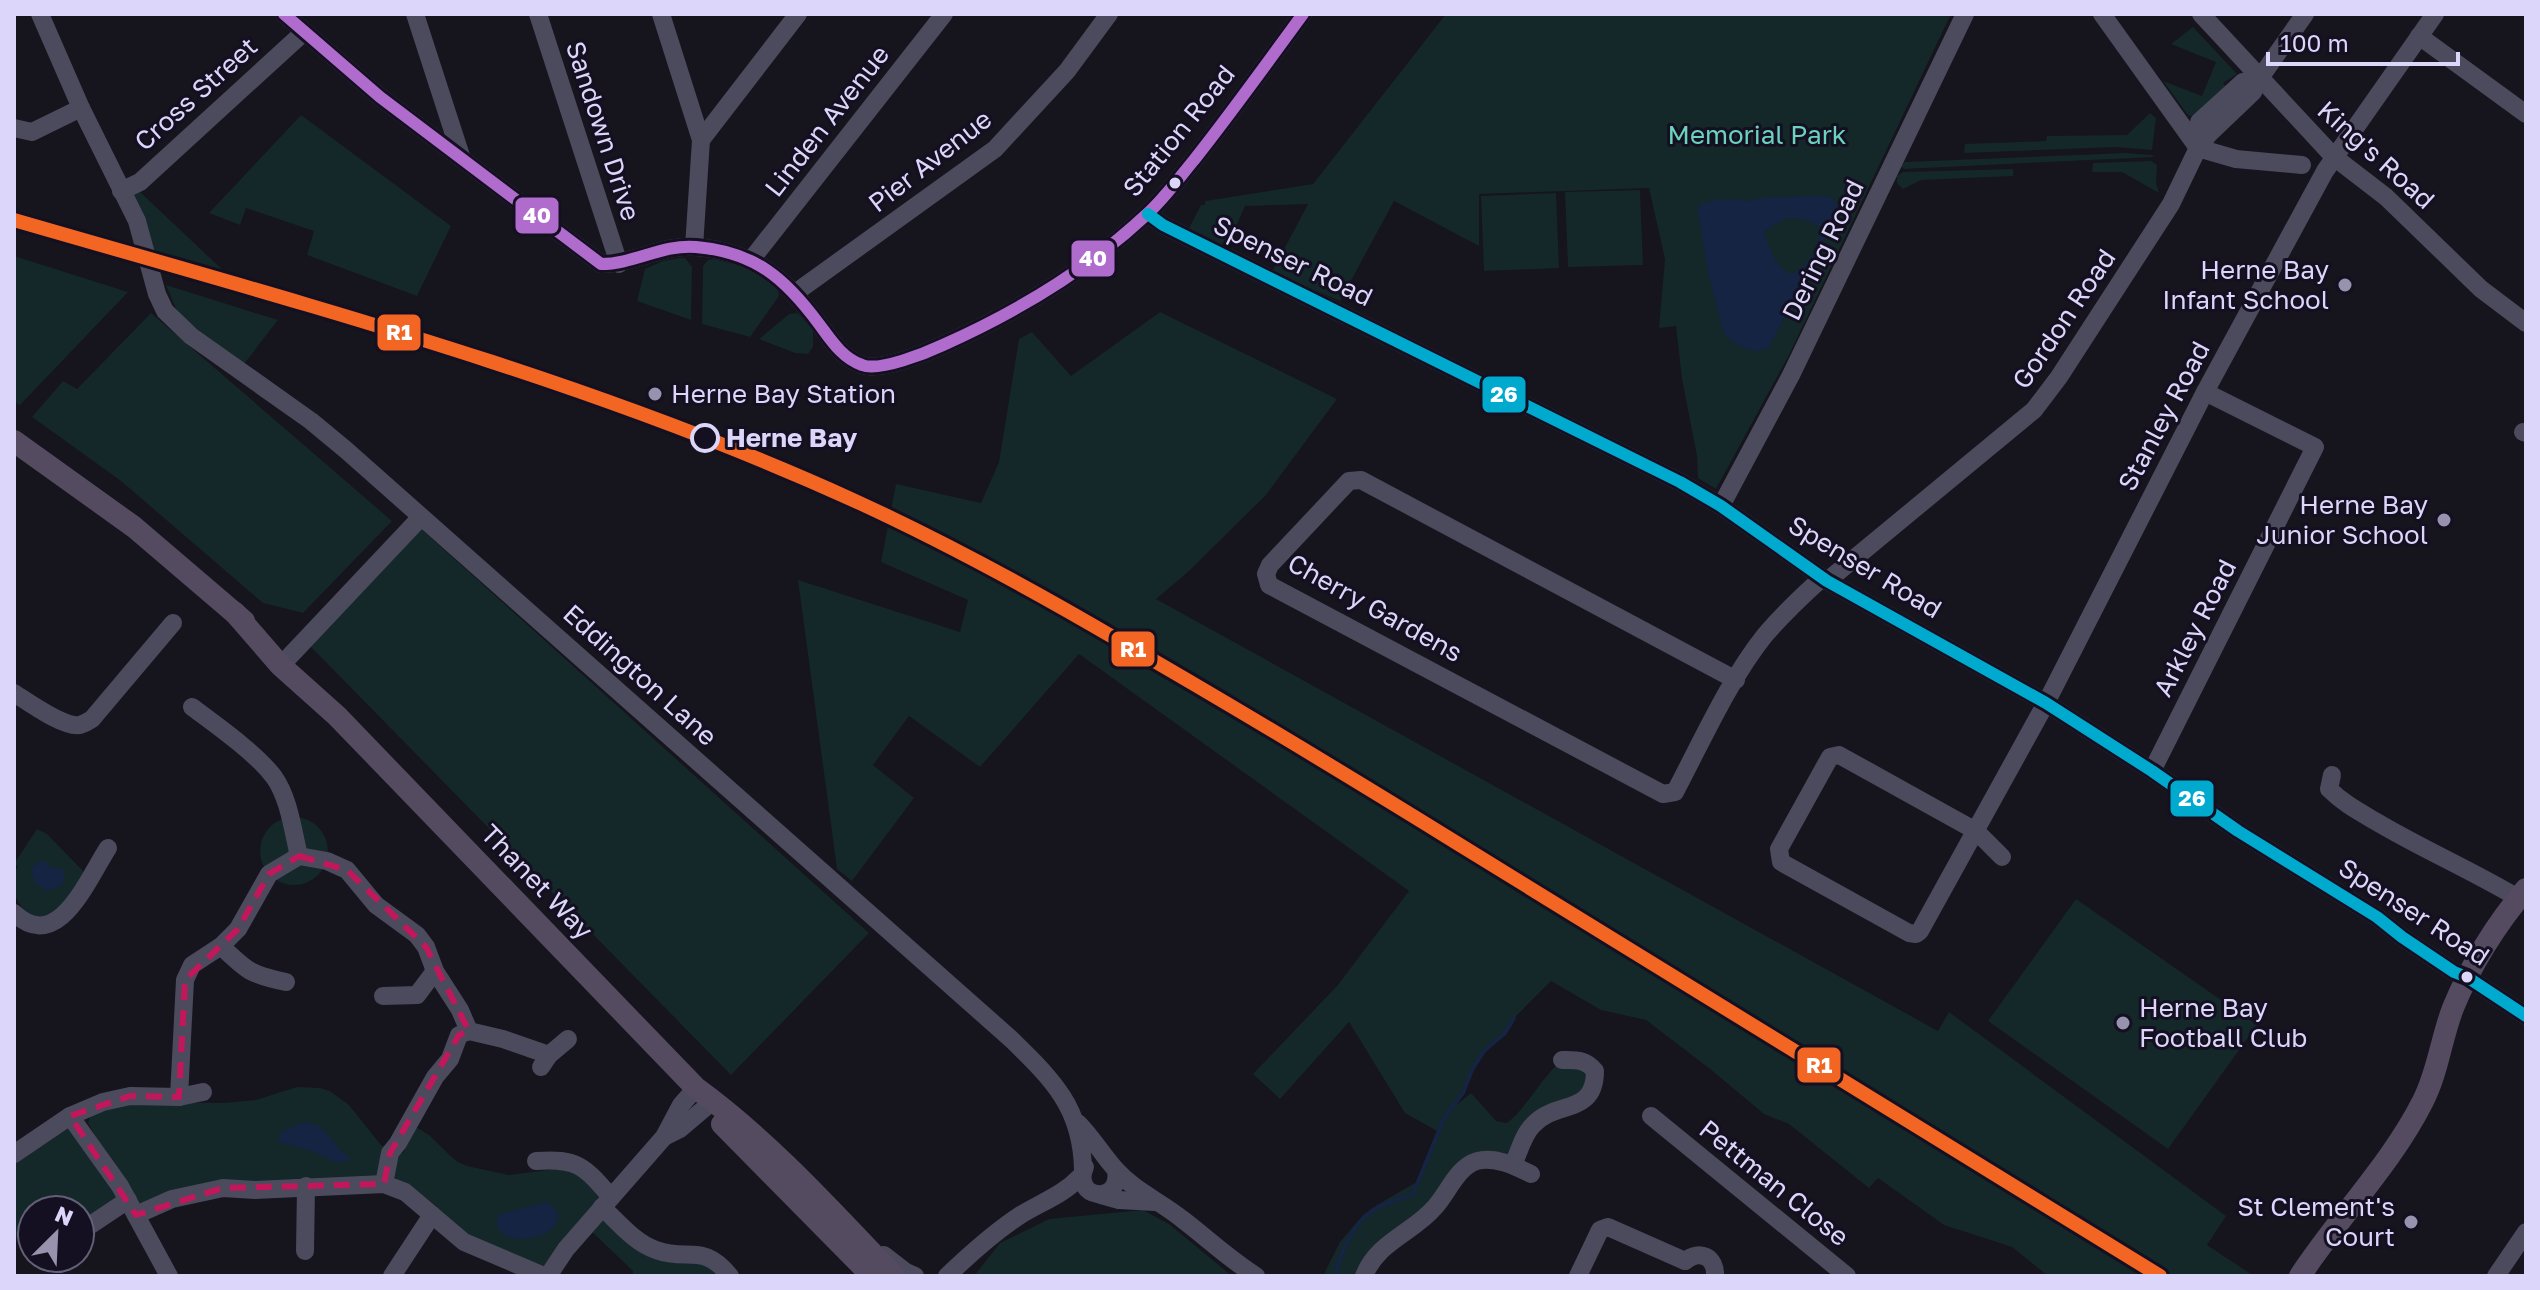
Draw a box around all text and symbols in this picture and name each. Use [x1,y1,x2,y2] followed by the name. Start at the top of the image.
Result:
[2268,16,2458,66] scale bar
[2280,28,2349,57] text: 100 m
[128,31,263,157] street label: Cross Street
[560,37,647,224] street label: Sandown Drive
[758,39,895,202] street label: Linden Avenue
[1116,59,1241,203] street label: Station Road
[2311,94,2441,215] street label: King's Road
[862,103,997,218] street label: Pier Avenue
[1668,119,1847,150] park label: Memorial Park
[1775,174,1870,325] street label: Dering Road
[1167,175,1183,191] unlabelled marker
[514,196,560,235] line badge: 40
[523,201,551,228] text: 40
[1209,209,1378,312] street label: Spenser Road
[1070,239,1116,278] line badge: 40
[2006,243,2122,394] street label: Gordon Road
[1079,244,1107,271] text: 40
[2162,254,2329,315] place label: Herne Bay Infant School
[2336,276,2354,294] marker: Herne Bay Infant School
[376,313,422,352] line badge: R1
[386,318,412,345] text: R1
[2111,336,2216,496] street label: Stanley Road
[1481,375,1527,414] line badge: 26
[671,378,896,409] place label: Herne Bay Station
[1490,380,1518,407] text: 26
[646,385,664,403] marker: Herne Bay Station
[726,422,858,453] place label: Herne Bay
[691,424,719,452] marker: Herne Bay
[2256,489,2428,550] place label: Herne Bay Junior School
[1783,509,1947,624] street label: Spenser Road
[2435,511,2453,529] marker: Herne Bay Junior School
[1283,547,1468,668] street label: Cherry Gardens
[2147,554,2242,701] street label: Arkley Road
[557,598,723,752] street label: Eddington Lane
[1110,630,1156,668] line badge: R1
[1120,635,1146,662] text: R1
[2169,779,2215,818] line badge: 26
[2178,784,2206,811] text: 26
[475,818,600,946] street label: Thanet Way
[2333,851,2495,972] street label: Spenser Road
[2459,969,2475,985] unlabelled marker
[2139,992,2307,1053] place label: Herne Bay Football Club
[2114,1014,2132,1032] marker: Herne Bay Football Club
[1796,1046,1842,1084] line badge: R1
[1806,1051,1832,1078] text: R1
[1694,1113,1855,1252] street label: Pettman Close
[2237,1191,2395,1252] place label: St Clement's Court
[16,1194,96,1274] north arrow
[51,1200,77,1231] text: N
[2402,1213,2420,1231] marker: St Clement's Court

